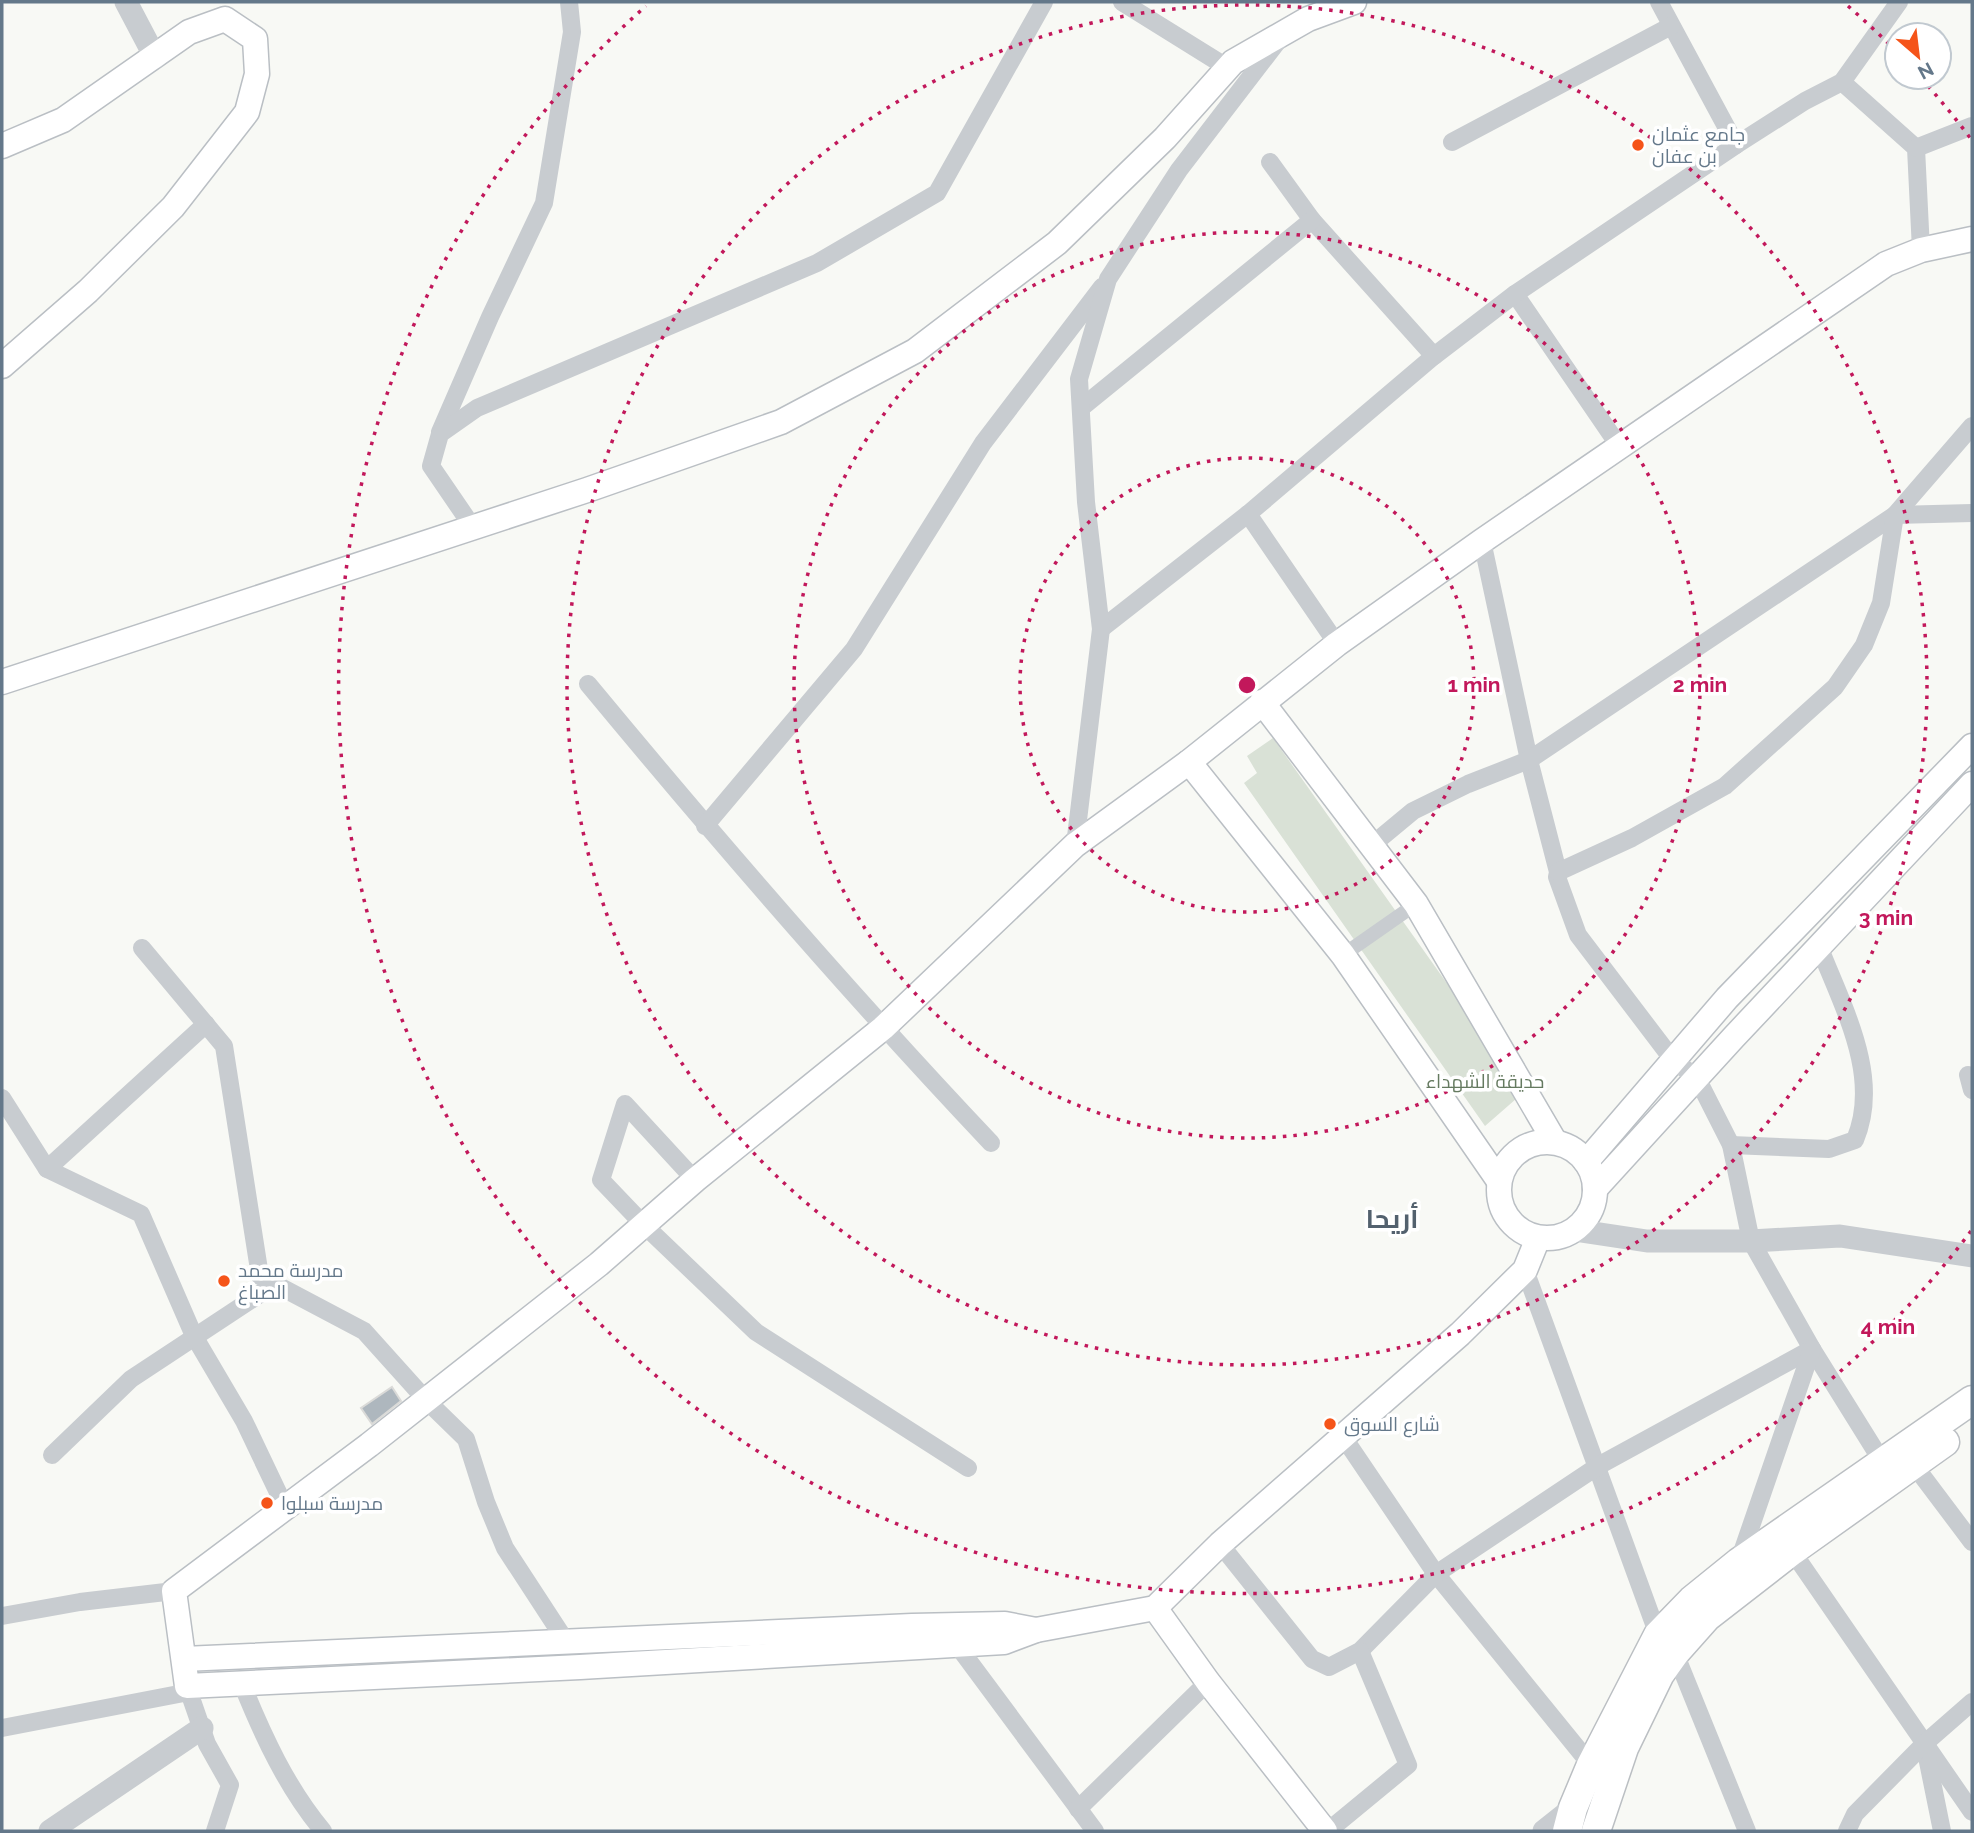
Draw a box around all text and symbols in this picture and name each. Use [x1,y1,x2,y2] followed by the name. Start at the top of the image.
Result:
[1883,21,1953,91] north arrow
[1914,58,1938,84] text: N
[1652,123,1745,168] place label: جامع عثمان بن عفان
[1630,137,1646,153] marker: جامع عثمان بن عفان
[1447,672,1501,697] text: 1 min
[1673,672,1727,697] text: 2 min
[1235,673,1259,697] centre of rings
[1859,905,1913,930] text: 3 min
[1426,1070,1544,1093] park label: حديقة الشهداء
[1366,1202,1418,1234] district label: أريحا
[238,1259,344,1306] place label: مدرسة محمد الصباغ
[216,1273,232,1289] marker: مدرسة محمد الصباغ
[1861,1314,1915,1339] text: 4 min
[1344,1413,1440,1438] place label: شارع السوق
[1322,1416,1338,1432] marker: شارع السوق
[281,1492,383,1515] place label: مدرسة سبلوا
[259,1495,275,1511] marker: مدرسة سبلوا

